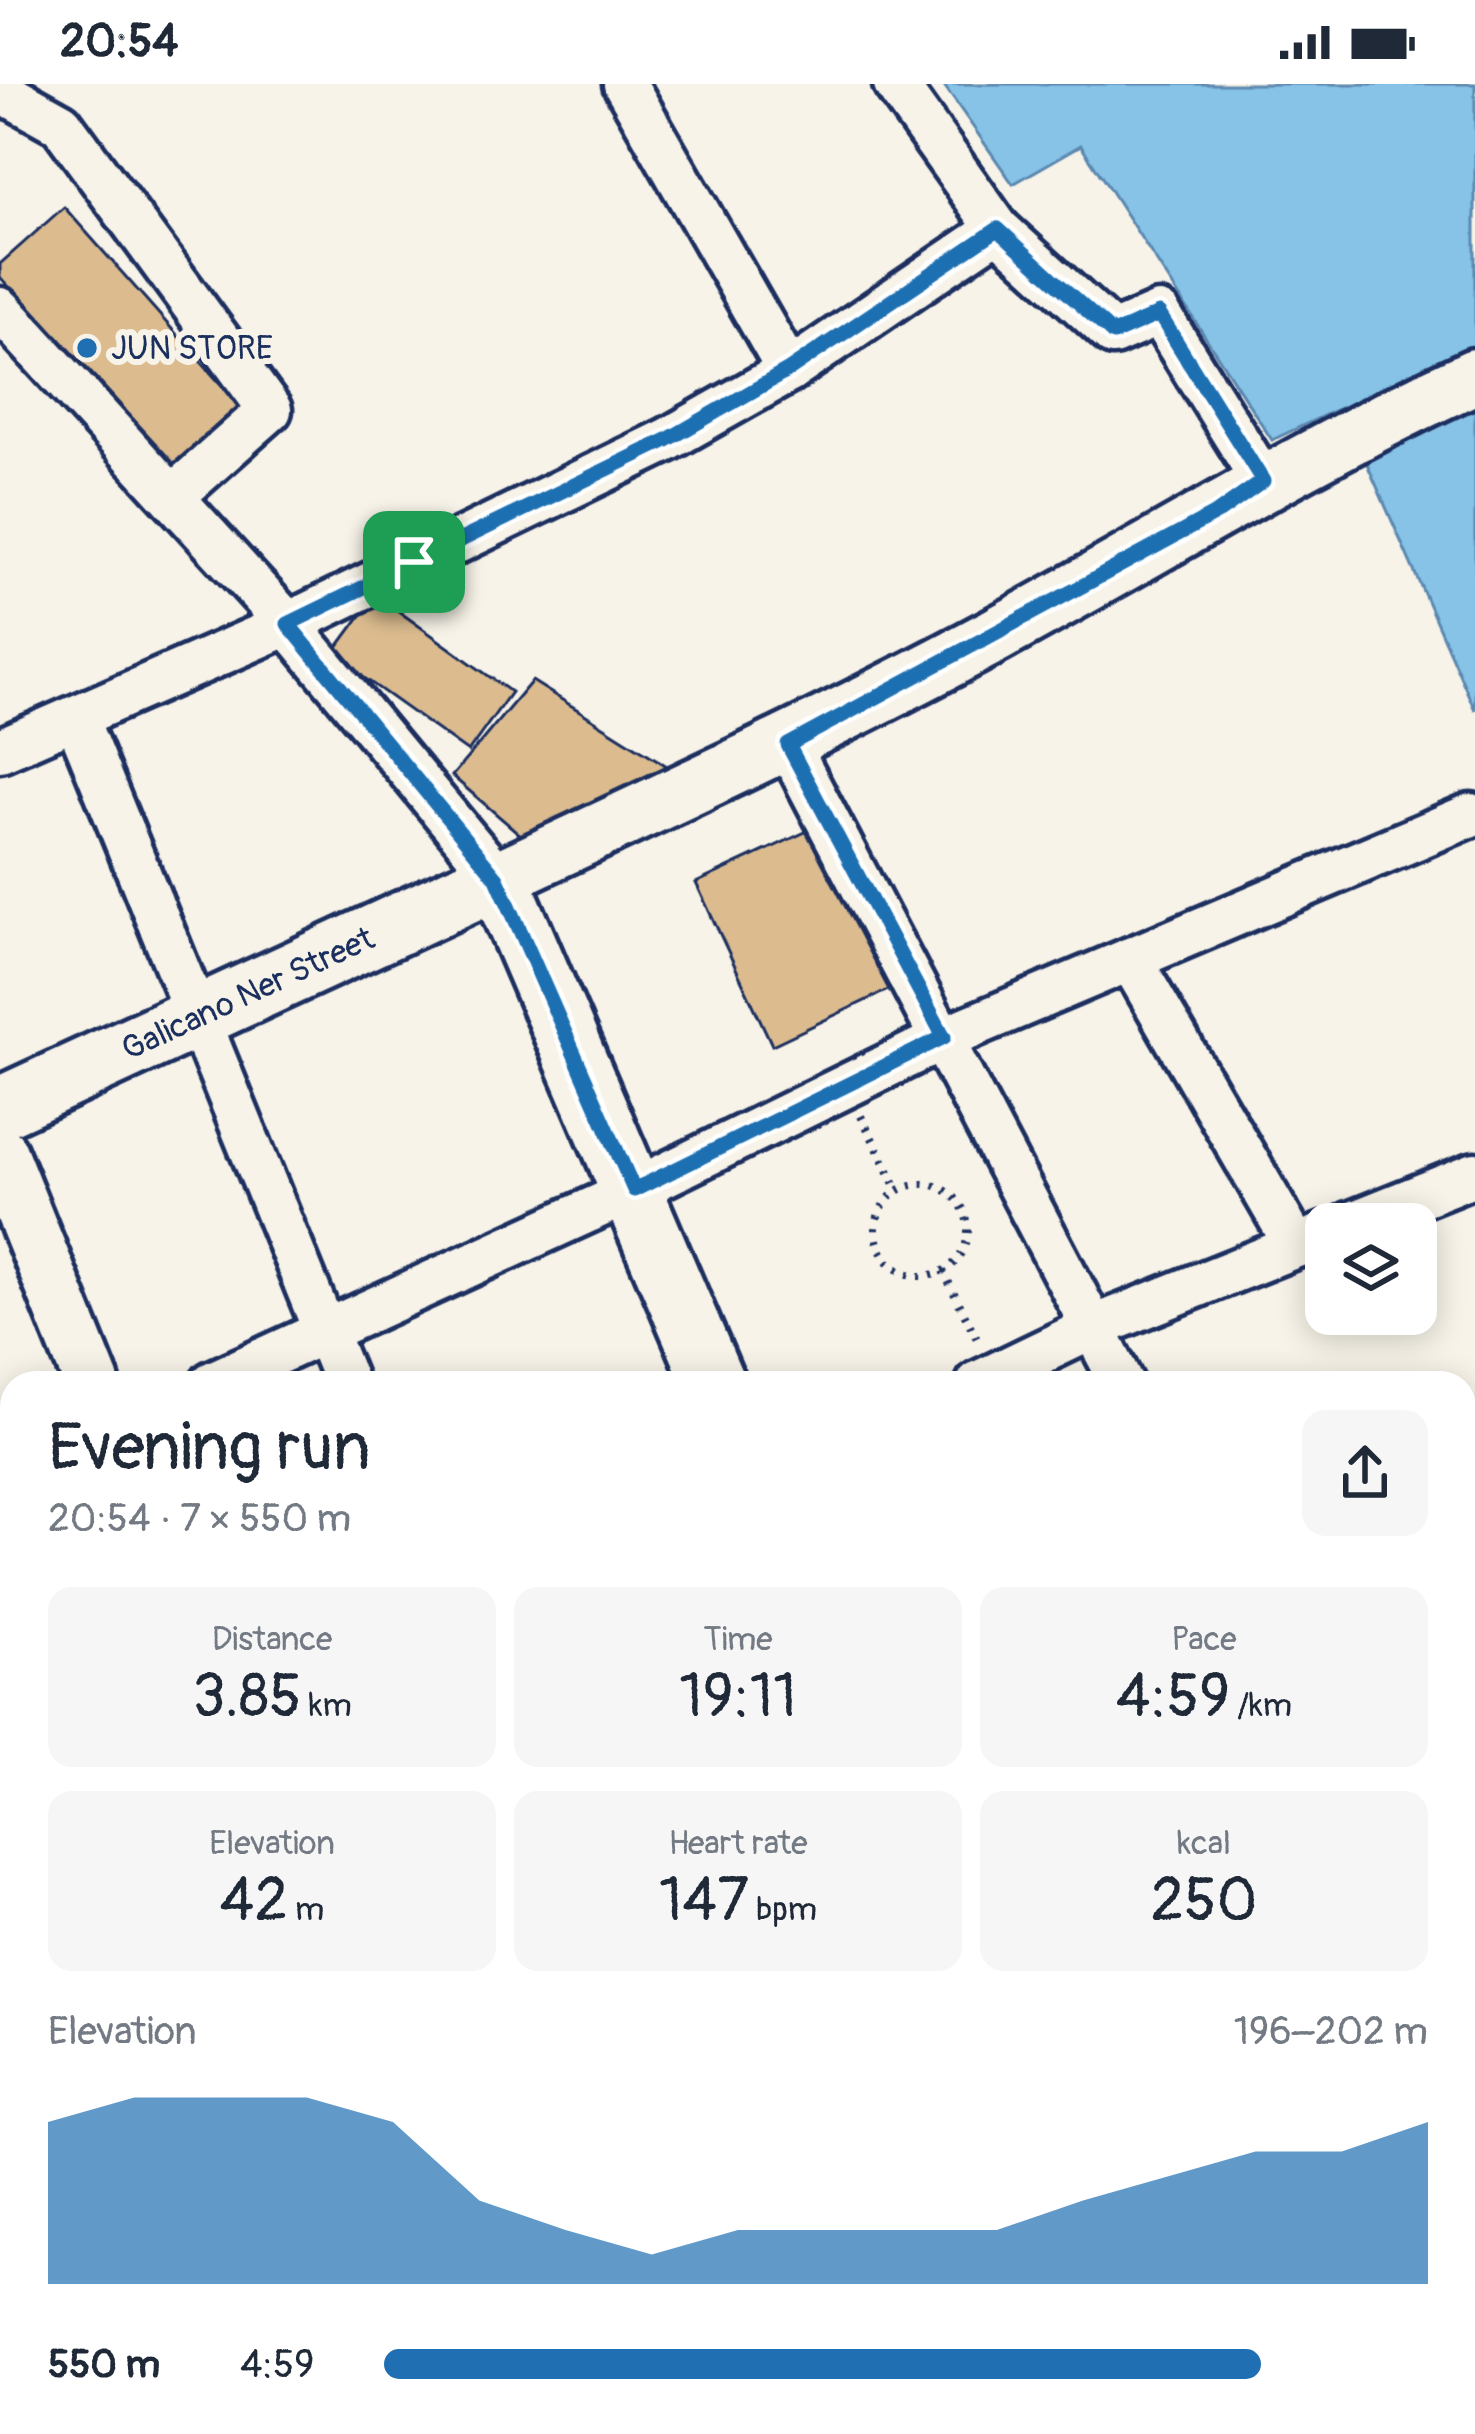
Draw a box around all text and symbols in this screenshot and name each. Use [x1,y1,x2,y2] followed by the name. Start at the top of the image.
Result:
[60,14,178,70] text: 20:54
[111,328,273,369] place label: JUN STORE
[74,335,100,361] marker: JUN STORE
[363,511,465,613] pin
[381,529,447,595] icon: arrive
[115,917,381,1069] street label: Galicano Ner Street
[1305,1203,1437,1335] map controls
[1305,1203,1437,1335] button: layers
[48,1407,371,1490] text: Evening run
[1302,1410,1428,1536] button: share
[48,1494,351,1543] text: 20:54 · 7 × 550 m
[212,1619,332,1660] text: Distance
[704,1619,772,1660] text: Time
[1171,1619,1237,1660] text: Pace
[192,1660,302,1735] text: 3.85
[679,1660,797,1735] text: 19:11
[1116,1660,1230,1735] text: 4:59
[302,1685,352,1726] text: km
[1230,1685,1292,1726] text: /km
[209,1823,335,1864] text: Elevation
[668,1823,808,1864] text: Heart rate
[1177,1823,1231,1864] text: kcal
[220,1864,288,1939] text: 42
[659,1864,749,1939] text: 147
[1150,1864,1258,1939] text: 250
[288,1889,324,1930] text: m
[749,1889,817,1930] text: bpm
[48,2007,197,2056] text: Elevation
[1234,2007,1428,2056] text: 196–202 m
[48,2340,160,2389] text: 550 m
[240,2340,314,2389] text: 4:59

